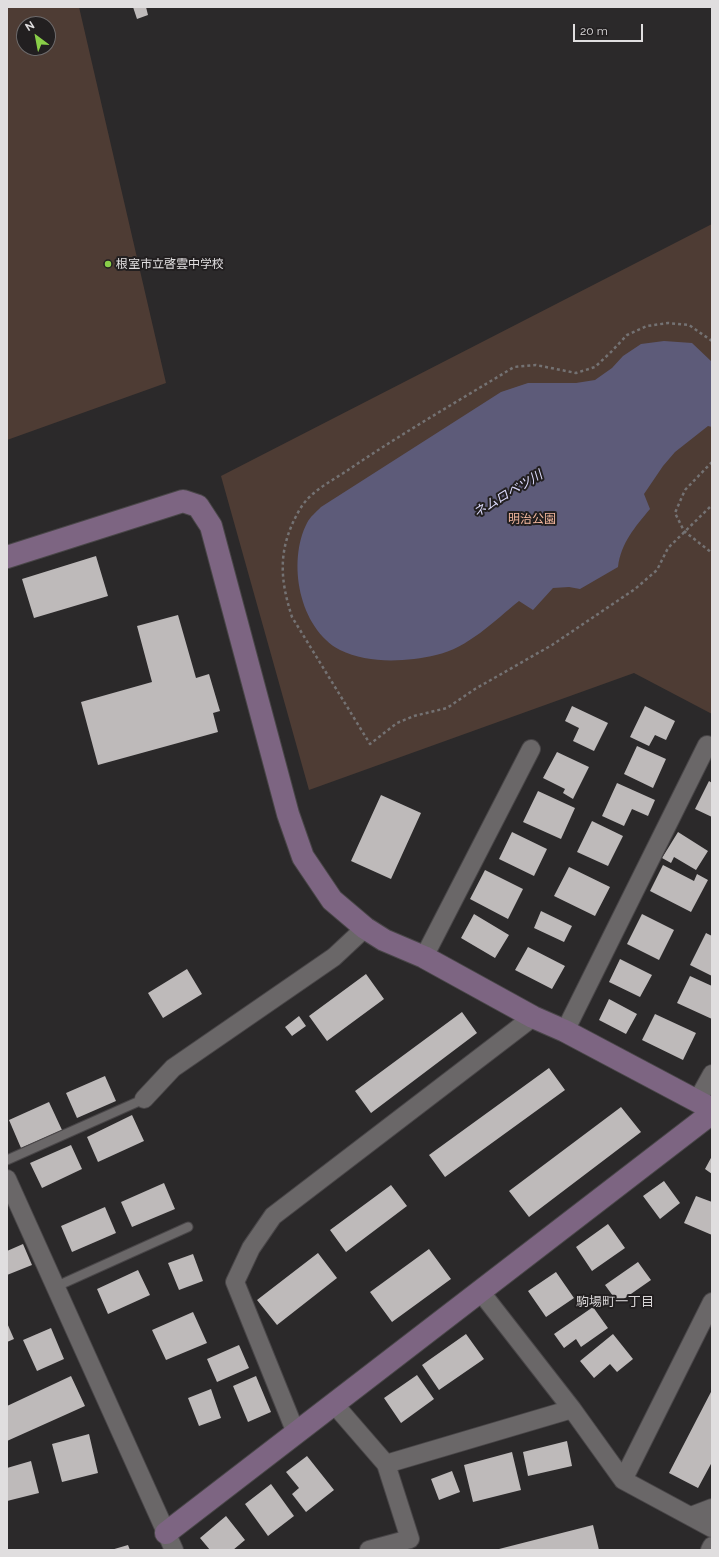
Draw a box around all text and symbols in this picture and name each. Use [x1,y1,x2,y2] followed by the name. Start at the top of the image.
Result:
[16,16,56,56] north arrow
[575,16,645,42] scale bar
[23,19,37,34] text: N
[580,24,608,38] text: 20 m
[116,257,224,271] place label: 根室市立啓雲中学校
[103,259,113,269] marker: 根室市立啓雲中学校
[471,467,545,521] water label: ネムロベツ川
[508,512,556,526] park label: 明治公園
[576,1294,654,1310] district label: 駒場町一丁目

